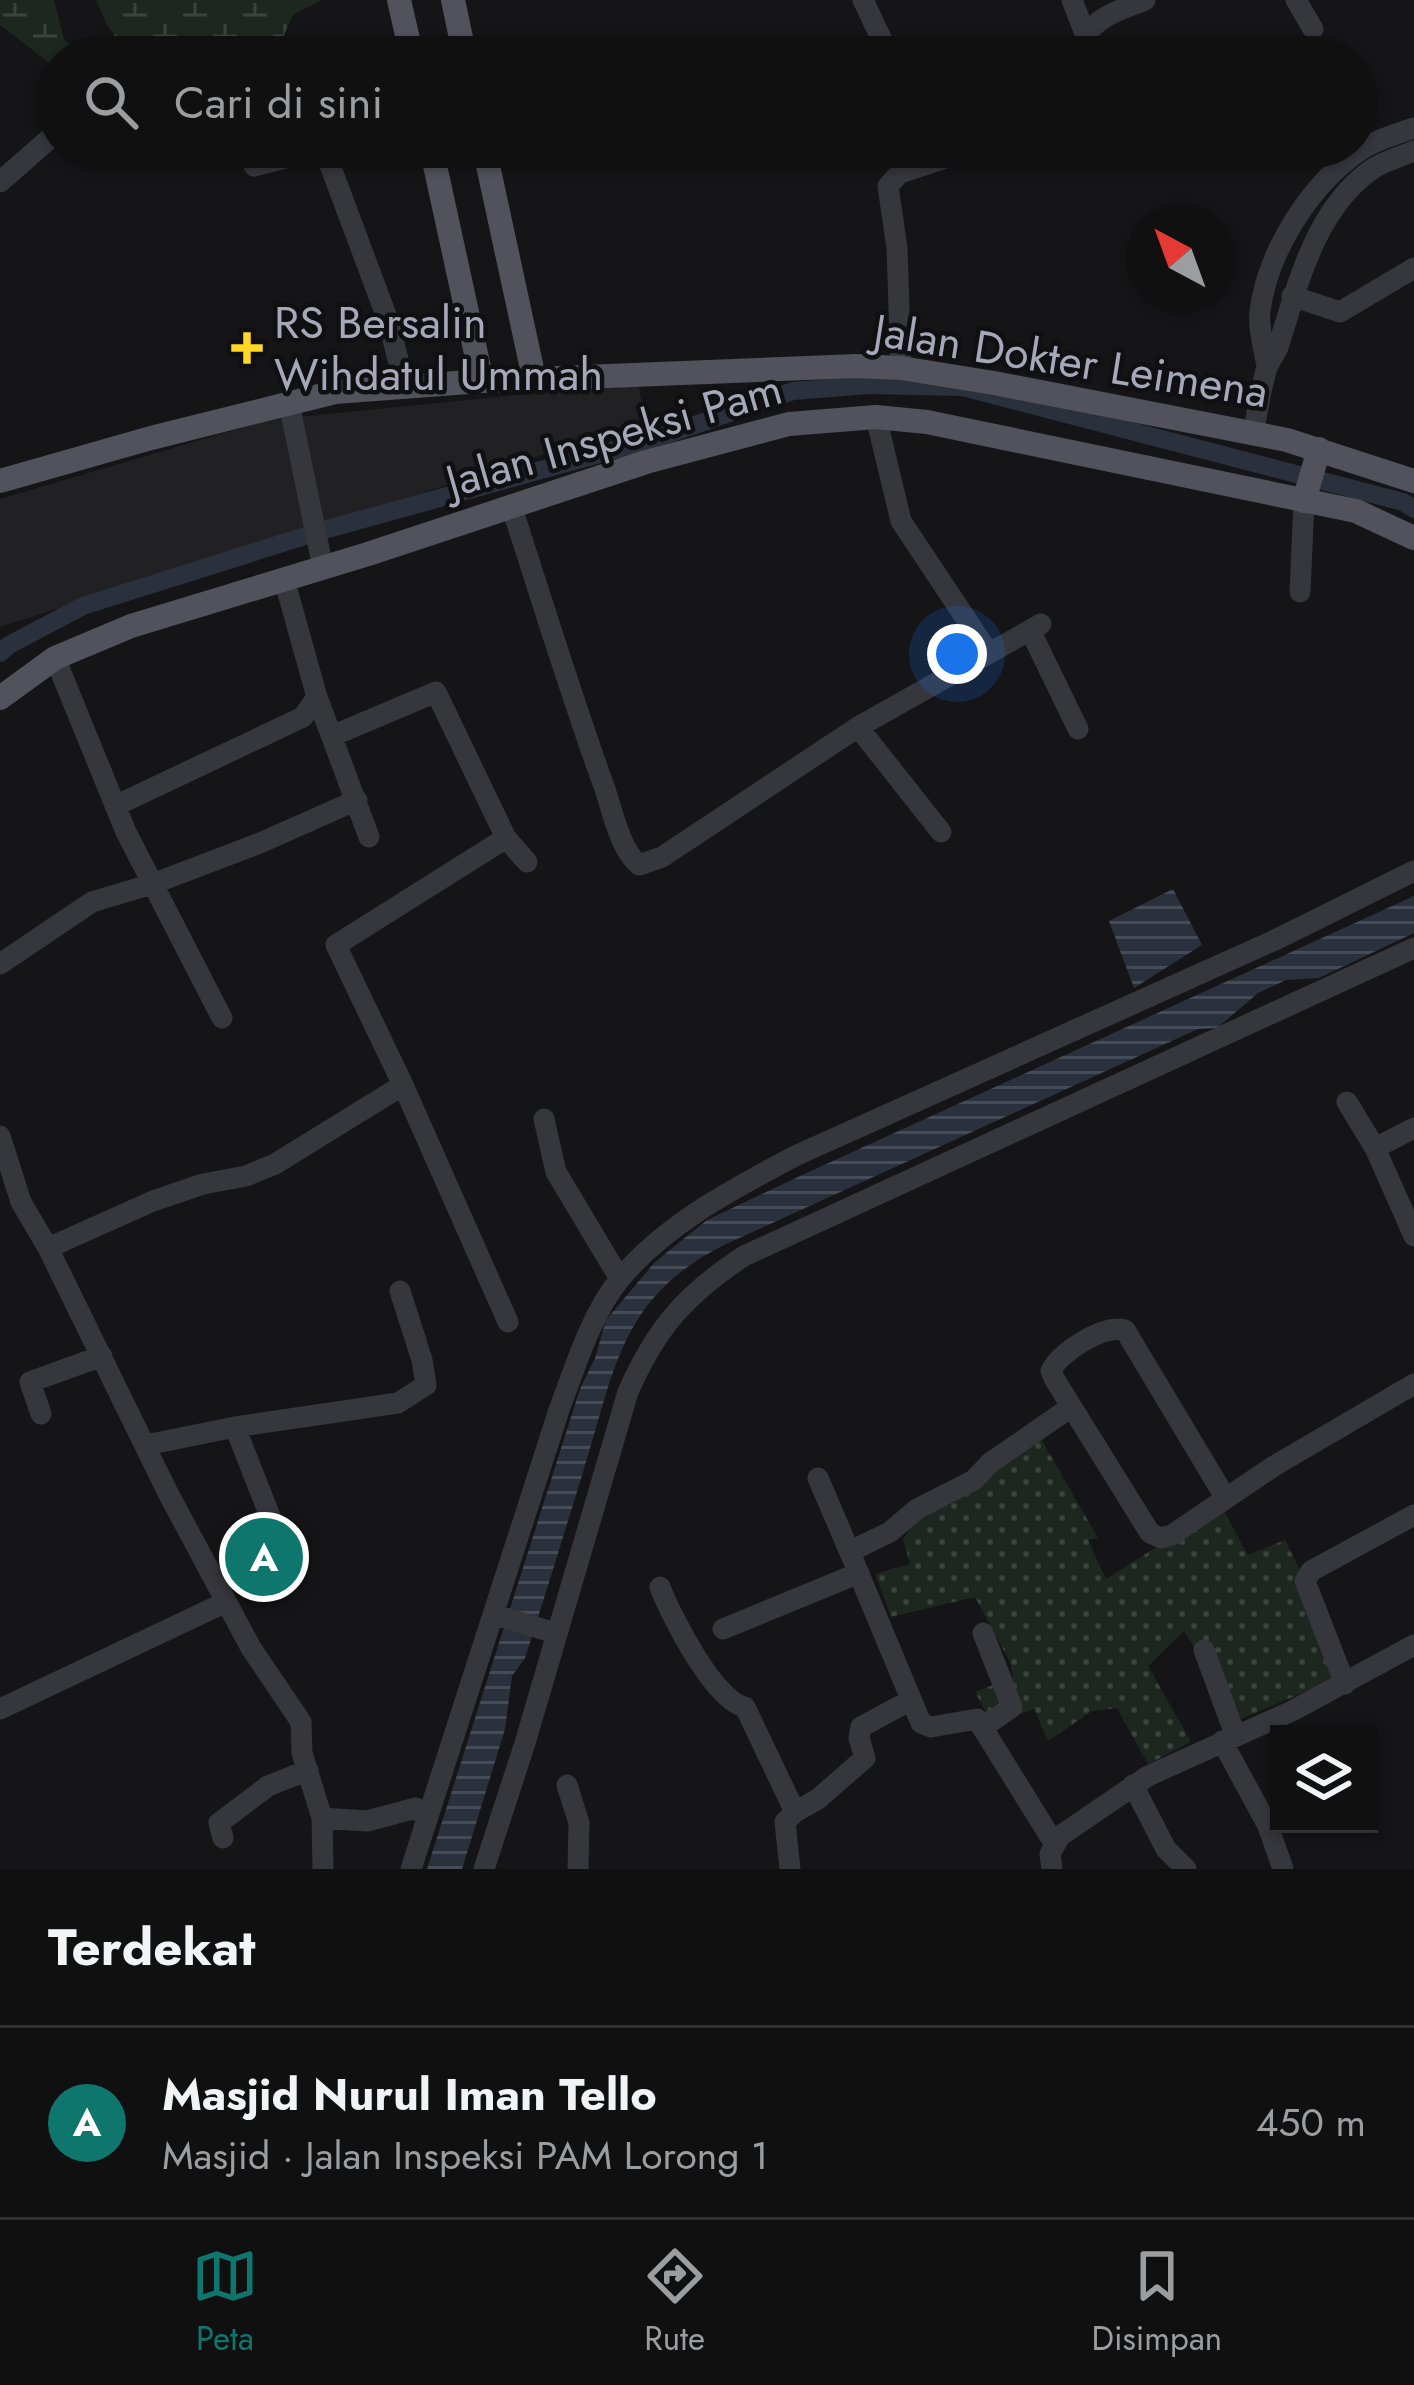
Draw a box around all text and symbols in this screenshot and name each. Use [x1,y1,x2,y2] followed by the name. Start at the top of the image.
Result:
[36,36,1378,168] search box
[78,69,144,135] icon: search
[174,70,383,135] text: Cari di sini
[1126,204,1234,312] north arrow
[274,290,603,407] place label: RS Bersalin Wihdatul Ummah
[864,297,1273,424] street label: Jalan Dokter Leimena
[231,332,263,364] marker: RS Bersalin Wihdatul Ummah
[434,356,789,515] street label: Jalan Inspeksi Pam
[927,624,987,684] your location
[225,1512,303,1602] pin: A
[1270,1725,1378,1833] map controls
[1270,1725,1378,1833] button: layers
[48,1910,256,1984] text: Terdekat
[162,2062,657,2127] text: Masjid Nurul Iman Tello
[73,2094,101,2151] text: A
[1256,2094,1366,2151] text: 450 m
[162,2127,769,2184] text: Masjid · Jalan Inspeksi PAM Lorong 1
[192,2243,258,2362] tab: Peta
[642,2243,708,2362] tab: Rute
[1091,2243,1222,2362] tab: Disimpan

